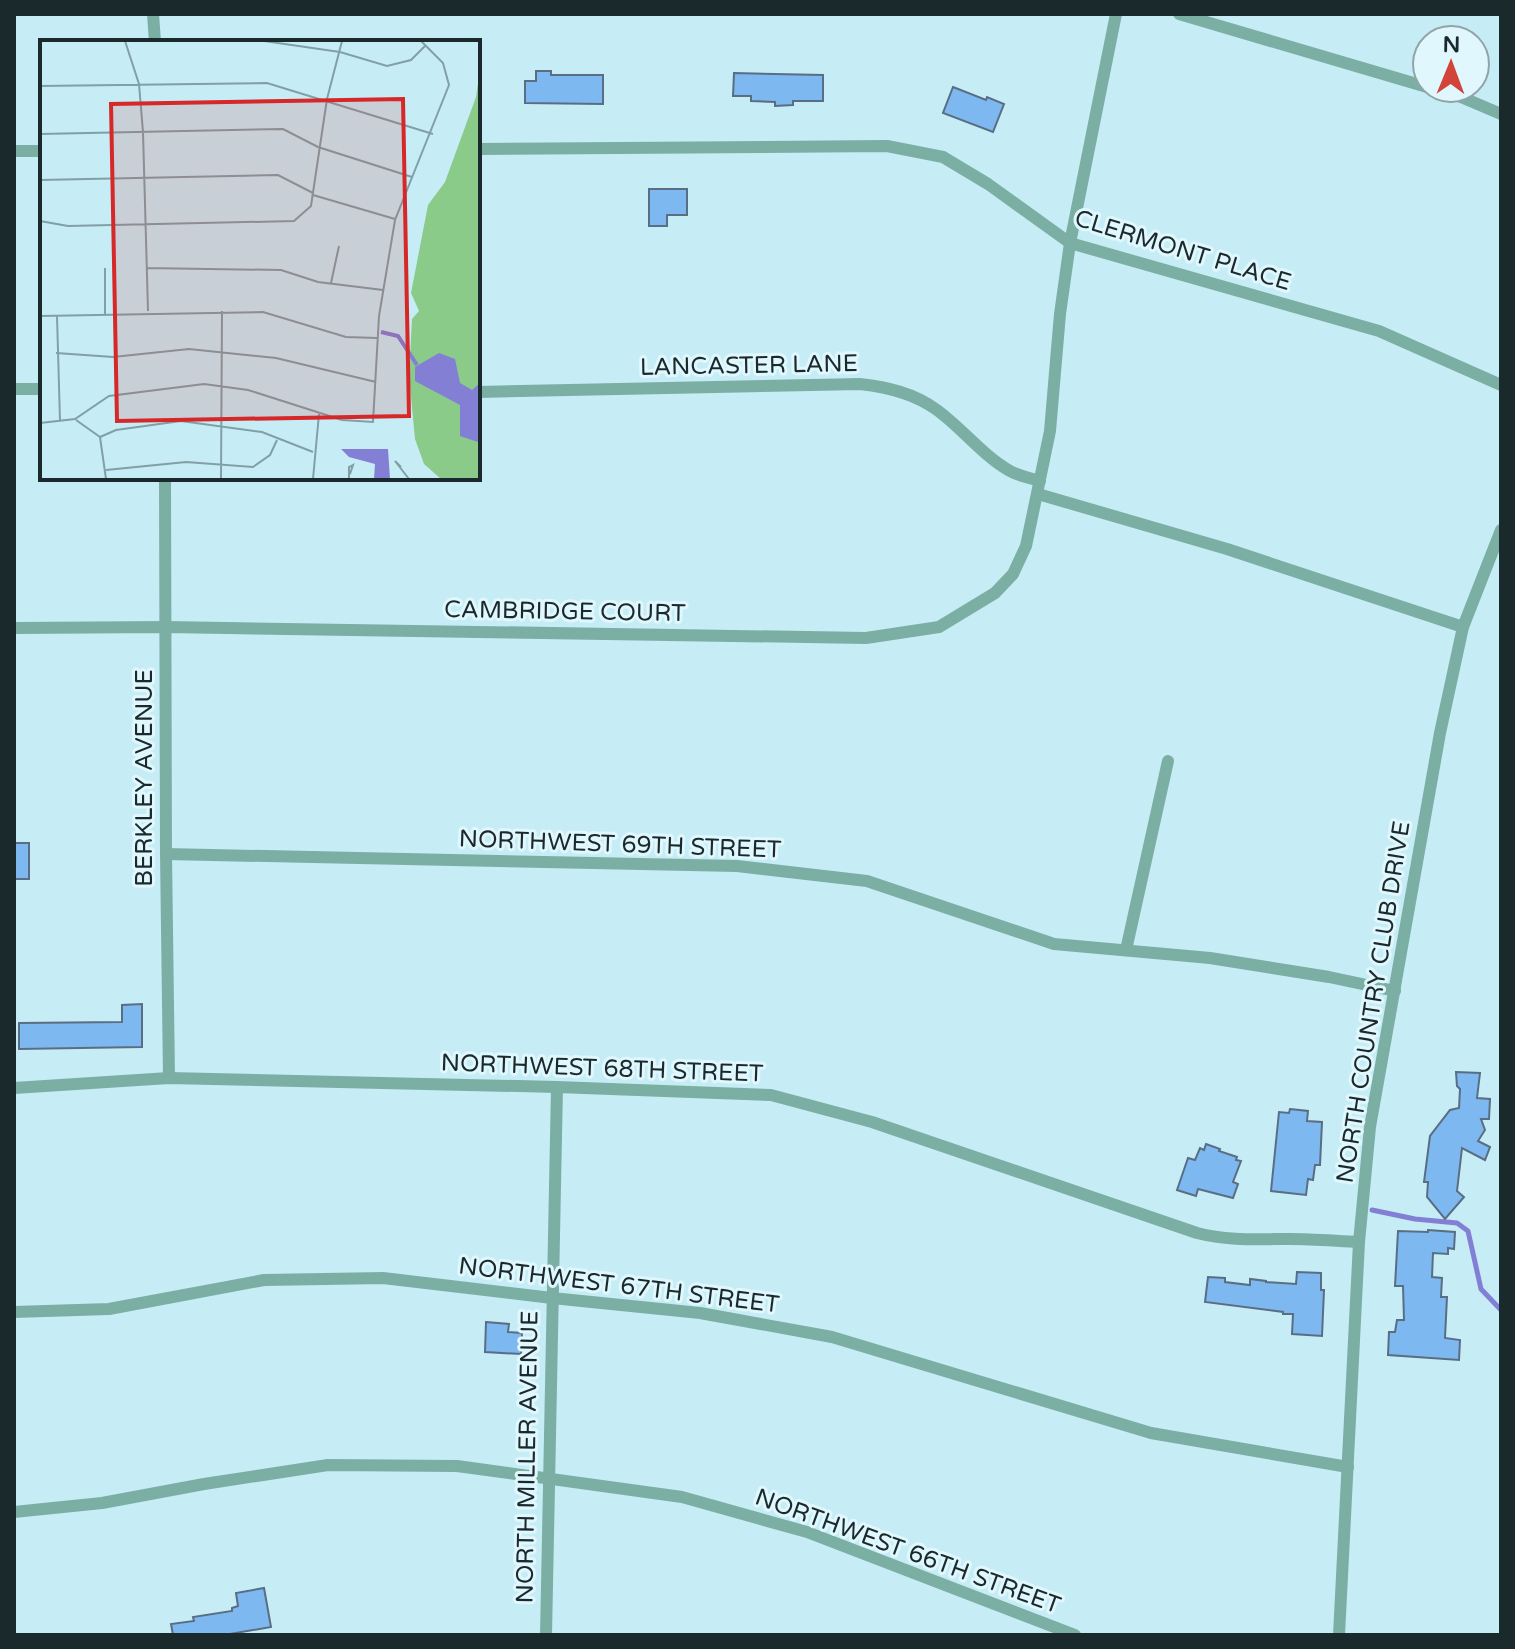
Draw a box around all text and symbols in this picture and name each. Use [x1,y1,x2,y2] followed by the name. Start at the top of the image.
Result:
[1411,24,1491,104] north arrow
[1442,32,1460,58] text: N
[40,40,480,480] inset map
[1071,204,1295,297] street label: CLERMONT PLACE
[640,349,858,382] street label: LANCASTER LANE
[444,595,686,628] street label: CAMBRIDGE COURT
[130,669,159,887] street label: BERKLEY AVENUE
[1331,819,1416,1185] street label: NORTH COUNTRY CLUB DRIVE
[458,824,782,865] street label: NORTHWEST 69TH STREET
[440,1048,764,1089] street label: NORTHWEST 68TH STREET
[457,1251,781,1320] street label: NORTHWEST 67TH STREET
[510,1310,545,1604] street label: NORTH MILLER AVENUE
[751,1483,1065,1620] street label: NORTHWEST 66TH STREET

